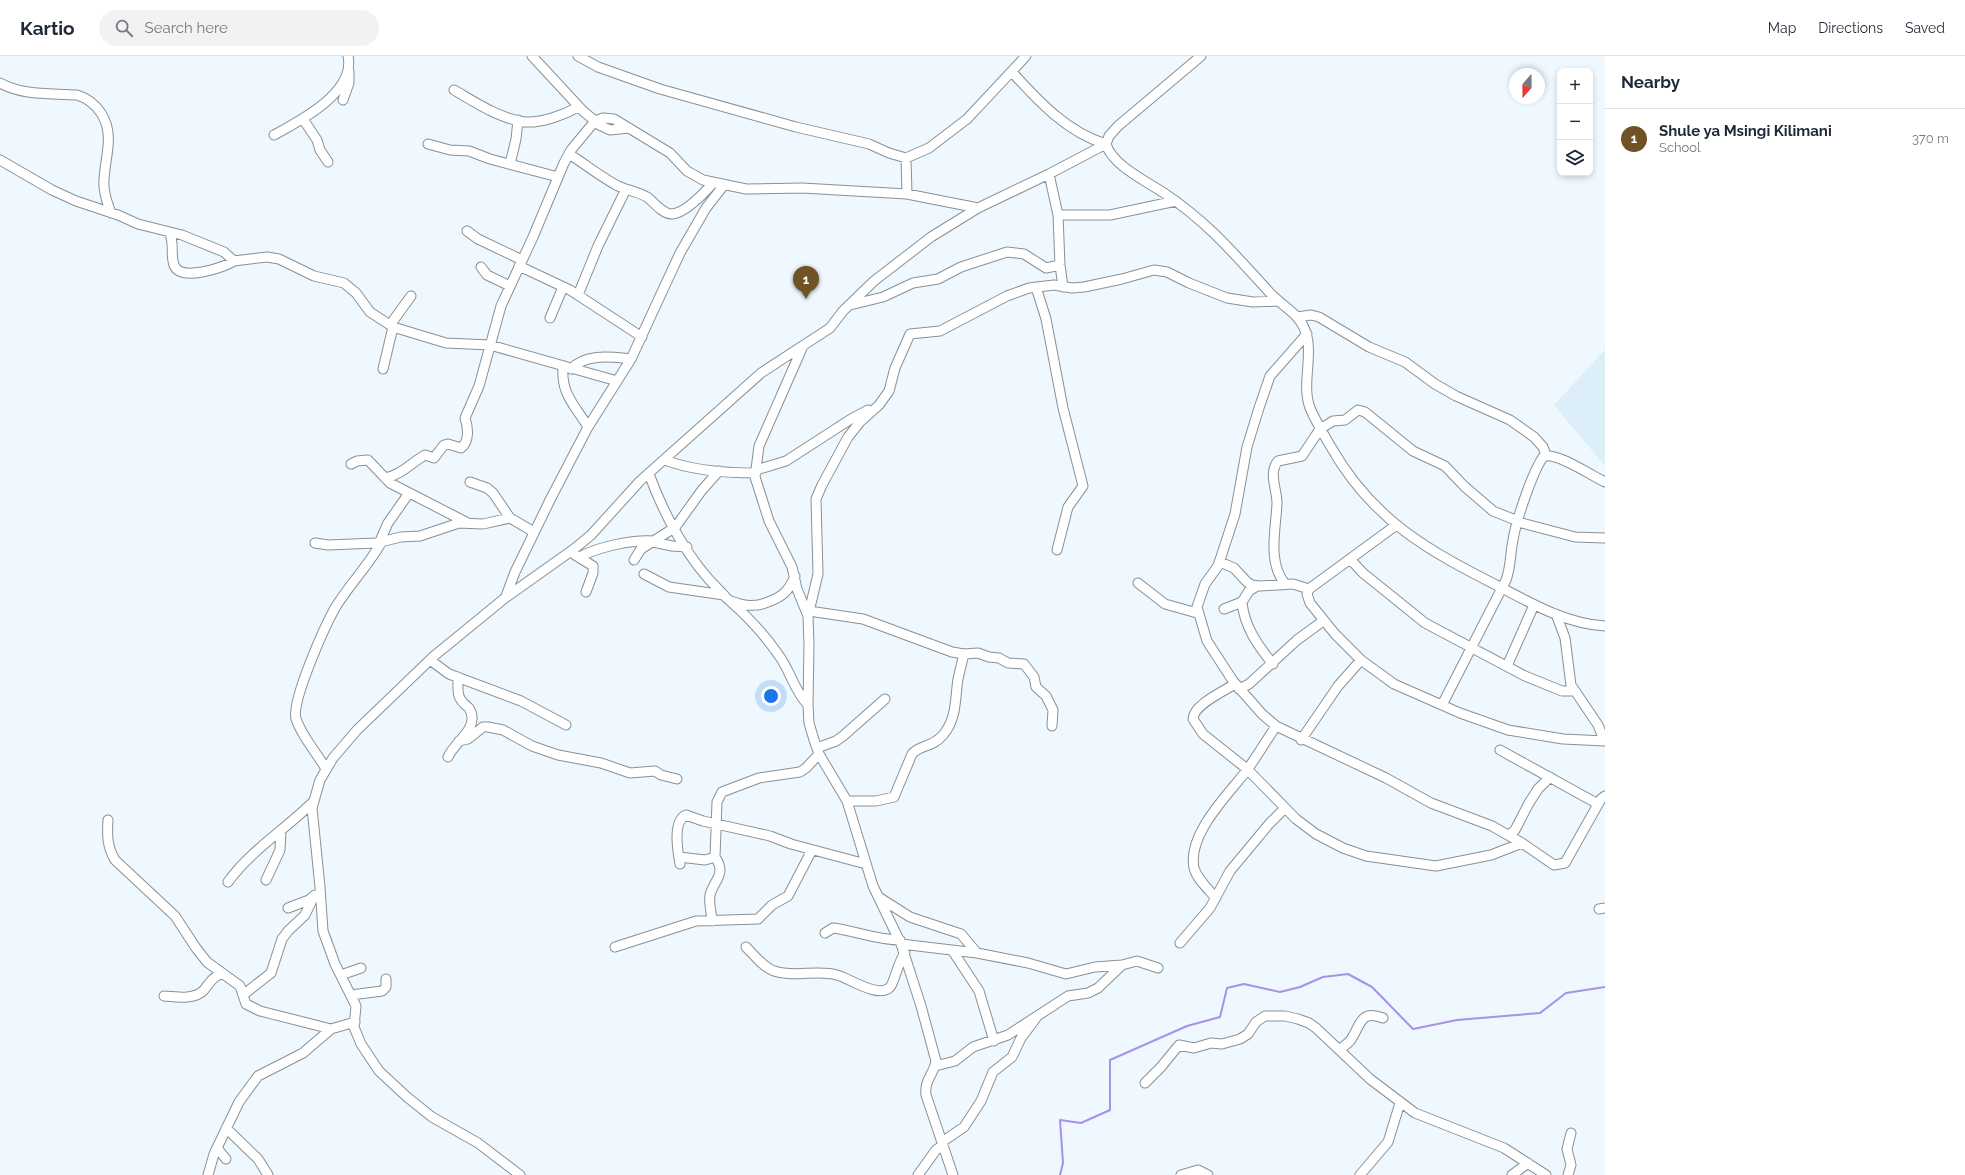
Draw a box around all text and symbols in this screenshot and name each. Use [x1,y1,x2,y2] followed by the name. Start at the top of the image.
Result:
[99,10,379,46] search box
[20,17,75,39] text: Kartio
[113,17,135,39] icon: search
[145,19,228,37] text: Search here
[1768,20,1796,36] text: Map
[1818,20,1883,36] text: Directions
[1905,20,1945,36] text: Saved
[1509,68,1545,104] north arrow
[1557,68,1593,176] map controls
[1557,68,1593,104] button: +
[1621,72,1680,92] text: Nearby
[1557,104,1593,140] button: −
[1659,122,1832,140] text: Shule ya Msingi Kilimani
[1631,131,1637,146] text: 1
[1912,131,1949,146] text: 370 m
[1557,140,1593,176] button: layers
[1659,140,1701,155] text: School
[793,266,819,299] pin: 1
[761,686,781,706] your location

